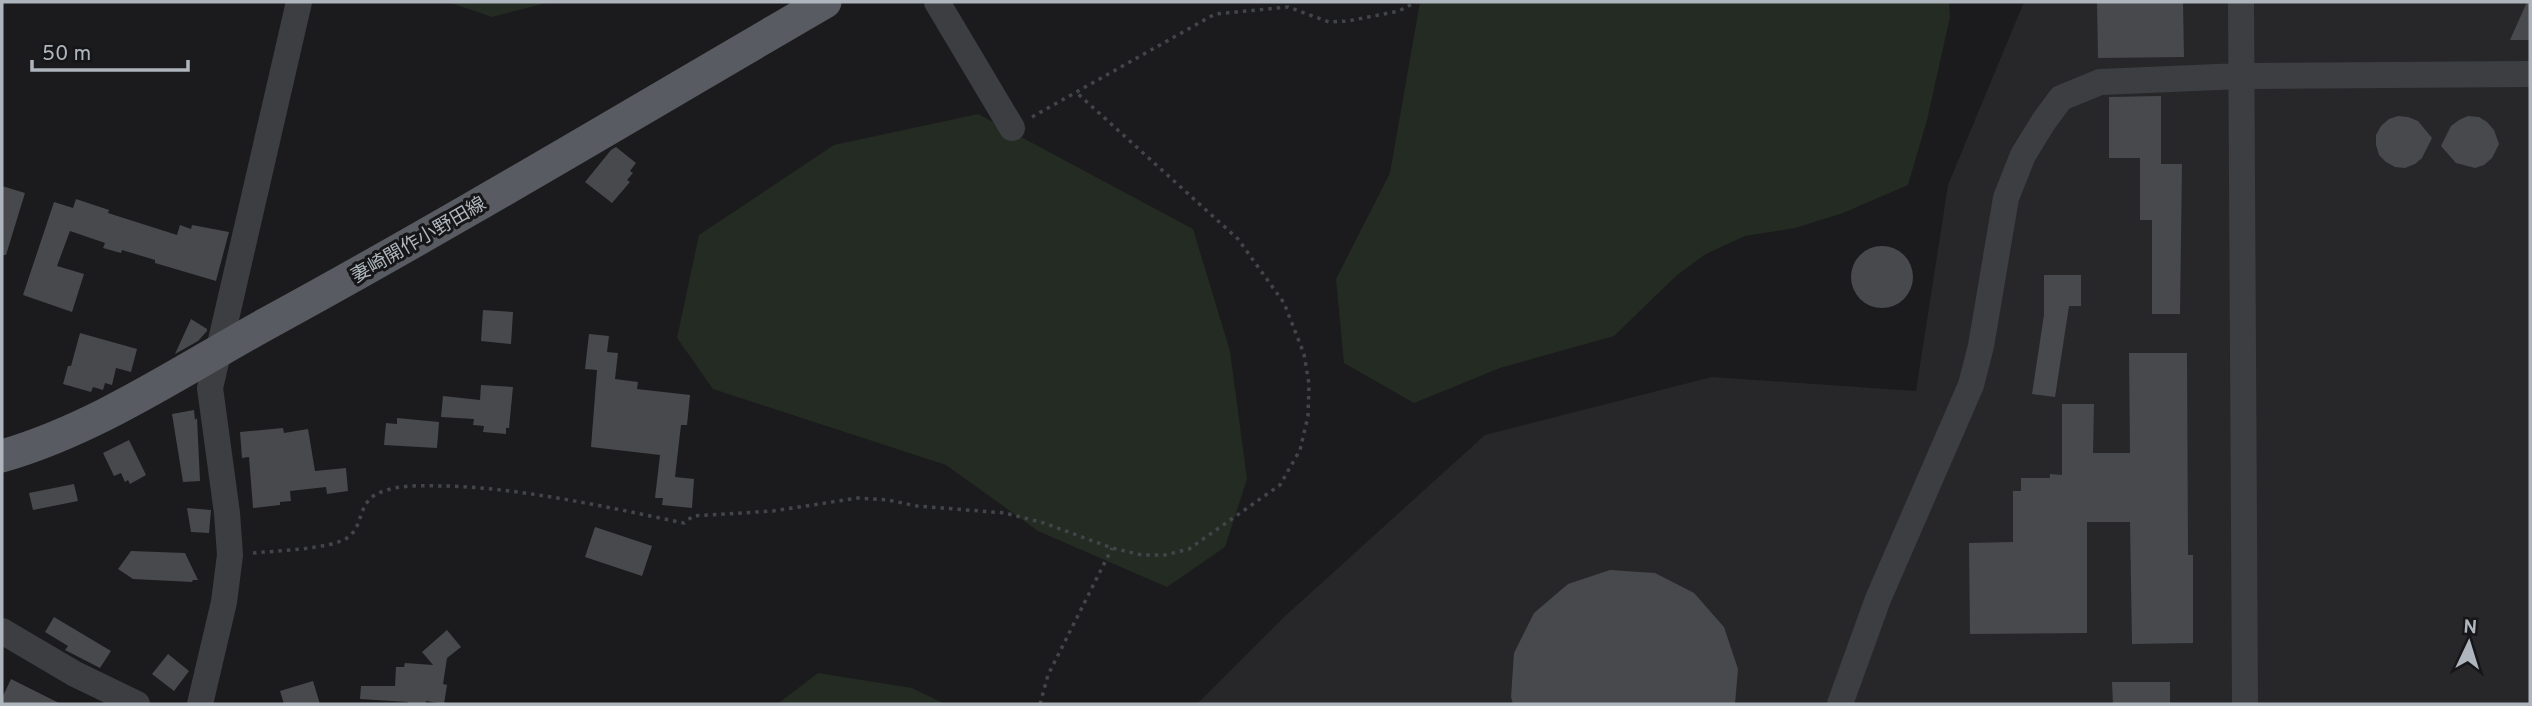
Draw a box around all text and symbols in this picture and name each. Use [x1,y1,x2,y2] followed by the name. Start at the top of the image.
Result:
[32,28,187,72] scale bar
[42,41,91,68] text: 50 m
[347,192,491,289] street label: 妻崎開作小野田線
[2434,608,2504,678] north arrow
[2462,616,2478,640] text: N

